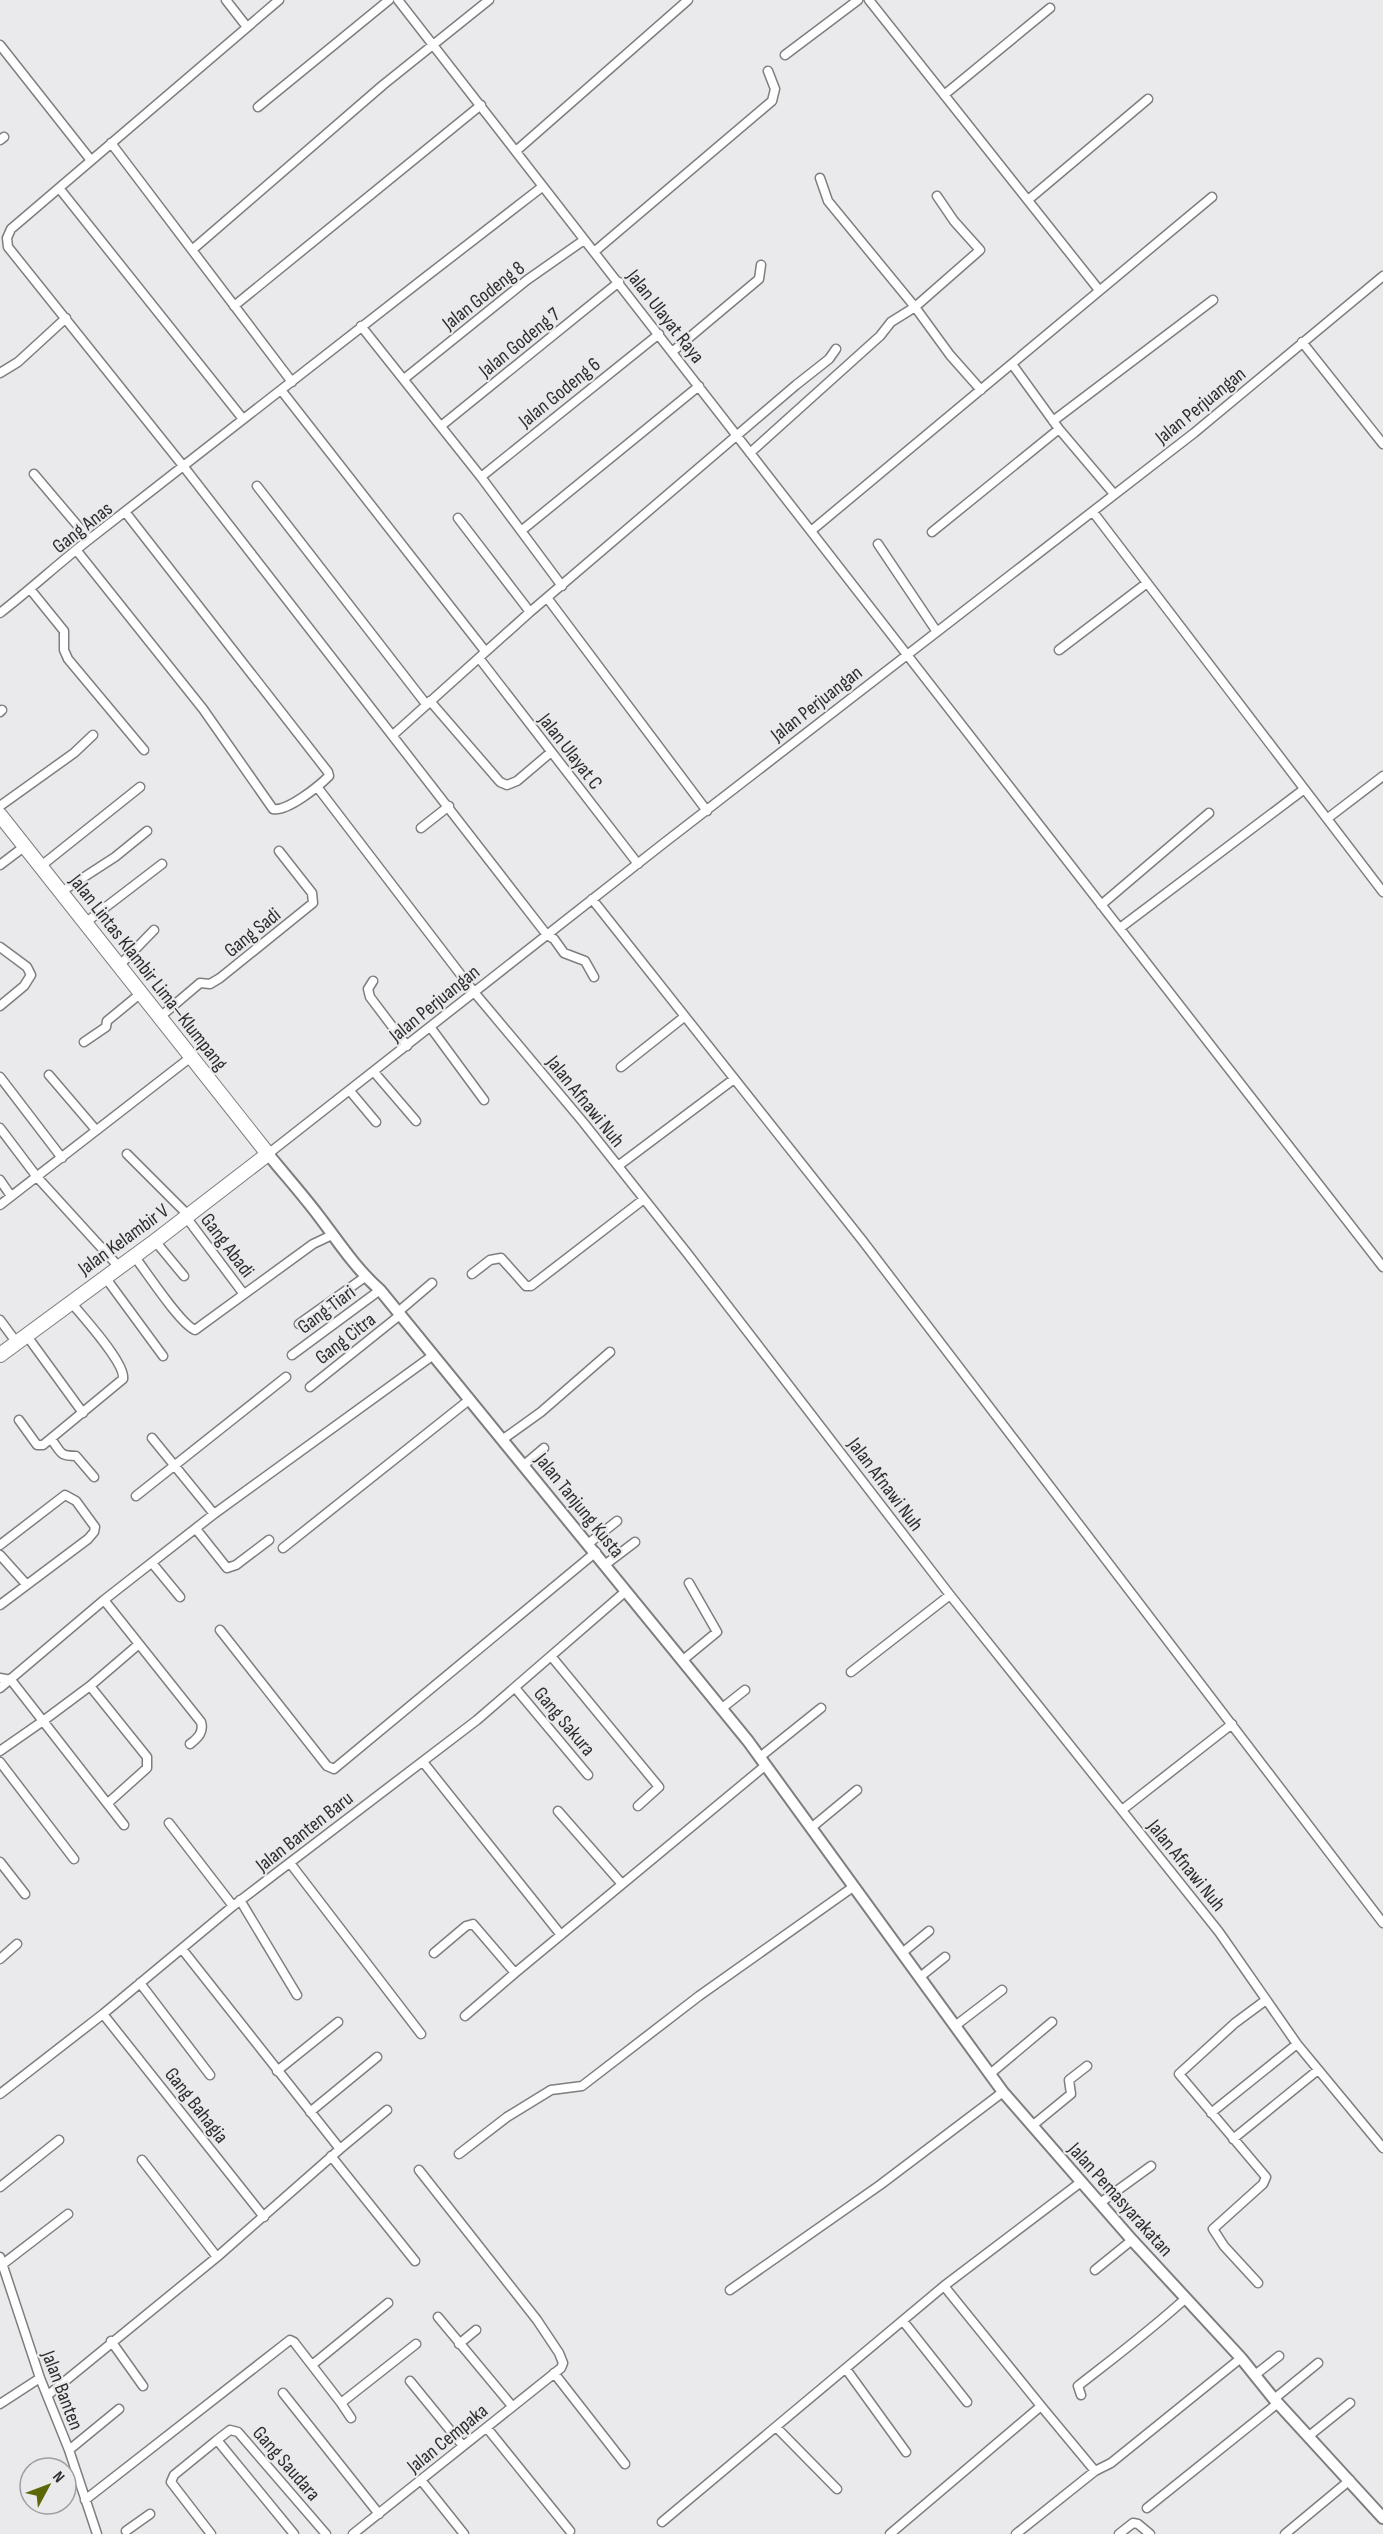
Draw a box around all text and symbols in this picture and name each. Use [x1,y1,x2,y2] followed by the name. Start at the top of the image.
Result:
[437,256,530,336] street label: Jalan Godeng 8
[621,264,709,368] street label: Jalan Ulayat Raya
[473,303,565,383] street label: Jalan Godeng 7
[513,353,605,434] street label: Jalan Godeng 6
[1150,362,1251,450] street label: Jalan Perjuangan
[48,497,117,559] street label: Gang Anas
[765,661,867,748] street label: Jalan Perjuangan
[532,708,607,795] street label: Jalan Ulayat C
[64,869,232,1076] street label: Jalan Lintas Klambir Lima–Klumpang
[220,903,286,963] street label: Gang Sadi
[384,960,485,1048] street label: Jalan Perjuangan
[540,1050,629,1152] street label: Jalan Afnawi Nuh
[73,1199,173,1281] street label: Jalan Kelambir V
[195,1209,259,1282] street label: Gang Abadi
[293,1280,360,1339] street label: Gang Tiari
[311,1308,381,1370] street label: Gang Citra
[842,1432,928,1536] street label: Jalan Afnawi Nuh
[529,1448,629,1563] street label: Jalan Tanjung Kusta
[528,1682,600,1761] street label: Gang Sakura
[250,1786,358,1878] street label: Jalan Banten Baru
[1141,1814,1230,1916] street label: Jalan Afnawi Nuh
[159,2063,233,2148] street label: Gang Bahagia
[1062,2137,1178,2262] street label: Jalan Pemasyarakatan
[36,2346,88,2433] street label: Jalan Banten
[402,2399,493,2479] street label: Jalan Cempaka
[247,2421,325,2506] street label: Gang Saudara
[18,2456,78,2516] north arrow
[48,2468,68,2487] text: N

